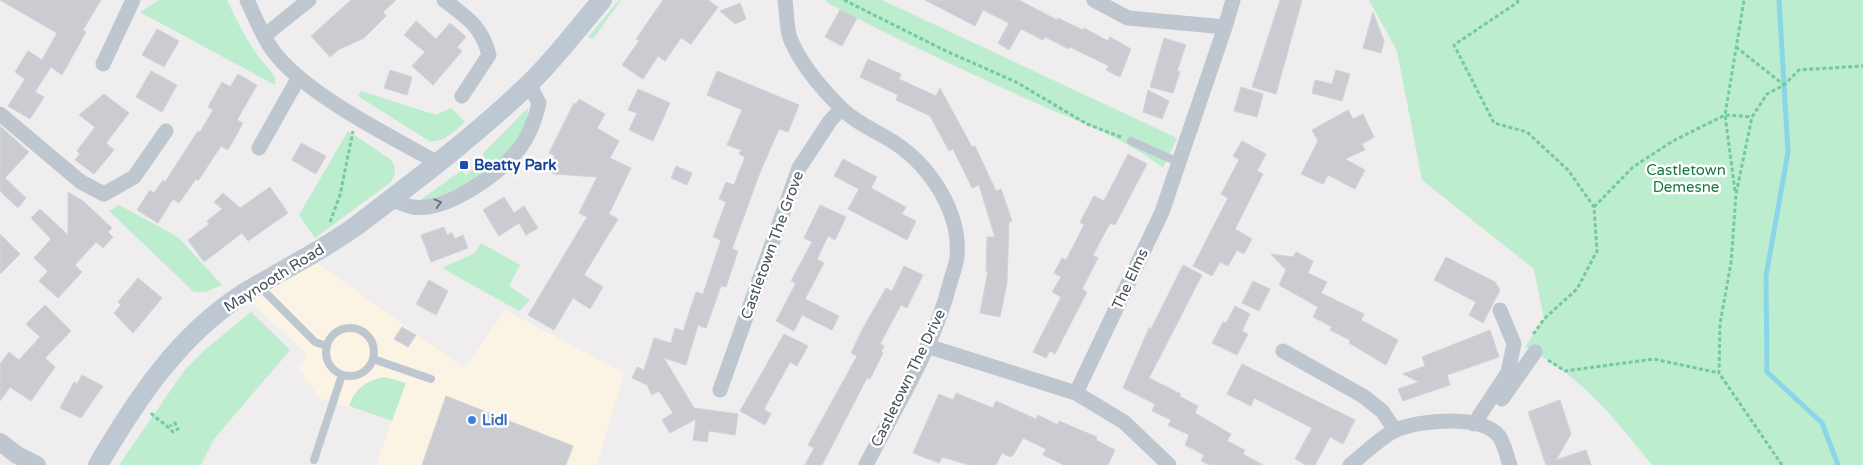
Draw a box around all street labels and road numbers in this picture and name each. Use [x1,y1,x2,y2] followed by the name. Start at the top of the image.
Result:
[737,168,807,322] street label: Castletown The Grove
[221,240,327,316] street label: Maynooth Road
[1108,246,1152,312] street label: The Elms
[867,306,949,450] street label: Castletown The Drive

